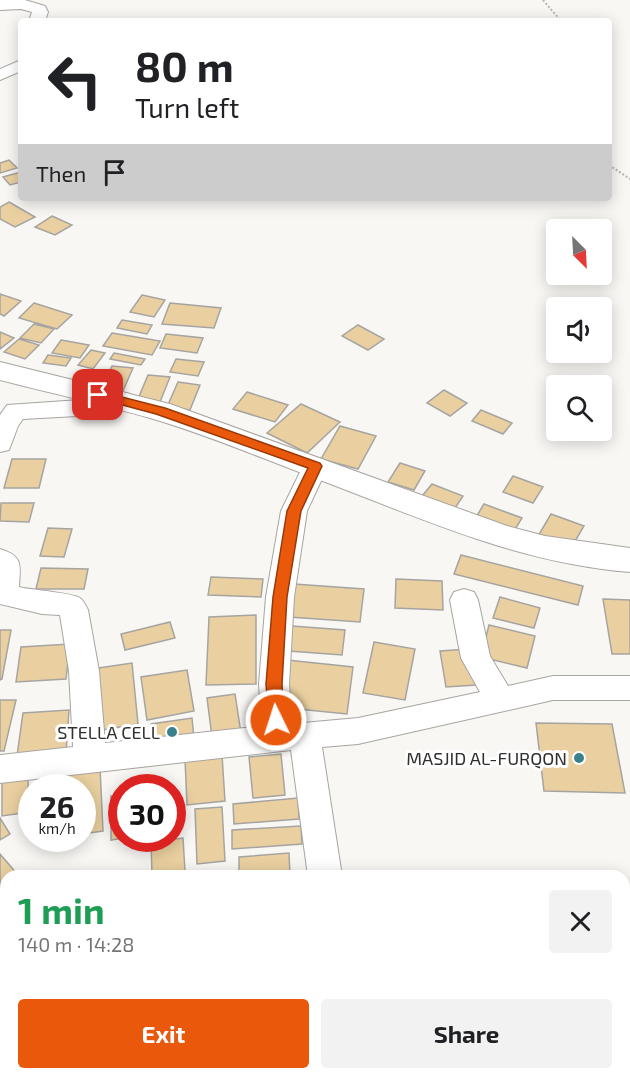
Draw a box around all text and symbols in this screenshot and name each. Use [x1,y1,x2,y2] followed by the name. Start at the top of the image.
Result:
[135,40,234,90] text: 80 m
[36,42,114,120] icon: left
[135,91,239,123] text: Turn left
[98,156,131,189] icon: arrive
[36,160,86,186] text: Then
[546,219,612,285] north arrow
[546,219,612,441] map controls
[546,297,612,363] button: sound
[72,369,123,420] pin
[546,375,612,441] button: search
[81,378,114,411] icon: arrive
[244,688,308,752] position arrow
[57,721,160,743] place label: STELLA CELL
[165,725,179,739] marker: STELLA CELL
[406,747,567,769] place label: MASJID AL-FURQON
[572,751,586,765] marker: MASJID AL-FURQON
[108,774,186,852] speed limit sign: 30
[39,788,75,824] text: 26
[38,819,76,837] text: km/h
[18,888,105,931] text: 1 min
[549,890,612,953] button: close
[18,932,134,956] text: 140 m · 14:28
[18,999,309,1068] button: Exit
[321,999,612,1068] button: Share

